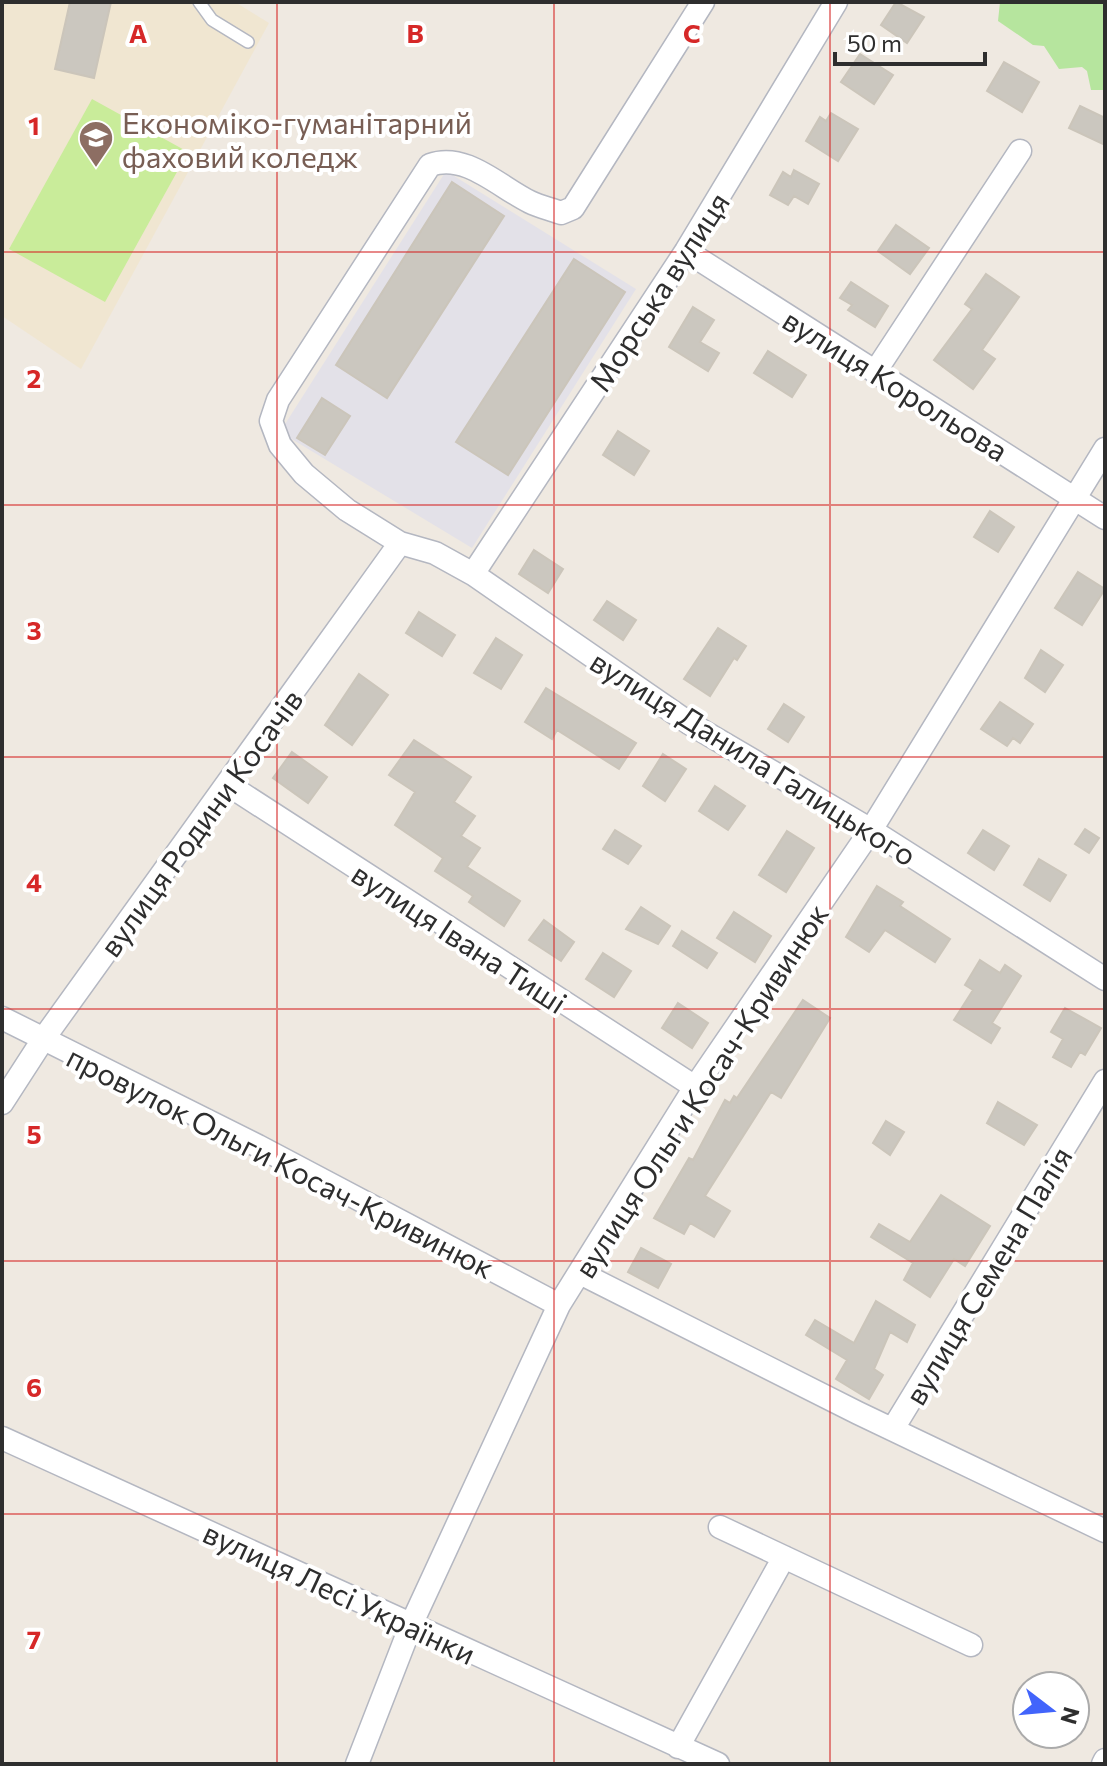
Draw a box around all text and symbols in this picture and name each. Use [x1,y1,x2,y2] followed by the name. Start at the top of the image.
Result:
[835,16,985,66] scale bar
[129,17,148,48] text: A
[406,17,424,48] text: B
[683,17,701,48] text: C
[847,28,902,57] text: 50 m
[122,103,472,174] place label: Економіко-гуманітарний фаховий коледж
[28,109,40,140] text: 1
[77,119,115,169] school or university icon: Економіко-гуманітарний фаховий коледж
[580,185,736,397] street label: Морська вулиця
[777,300,1015,468] street label: вулиця Корольова
[27,362,41,393] text: 2
[26,614,42,645] text: 3
[584,641,924,873] street label: вулиця Данила Галицького
[91,681,309,963] street label: вулиця Родини Косачів
[346,854,574,1020] street label: вулиця Івана Тиші
[26,866,42,897] text: 4
[565,896,835,1284] street label: вулиця Ольги Косач-Кривинюк
[61,1037,501,1285] street label: провулок Ольги Косач-Кривинюк
[26,1118,42,1149] text: 5
[895,1139,1079,1411] street label: вулиця Семена Палія
[26,1371,42,1402] text: 6
[198,1513,482,1671] street label: вулиця Лесі Українки
[27,1623,41,1654] text: 7
[1011,1670,1091,1750] north arrow
[1055,1704,1086,1727] text: N

